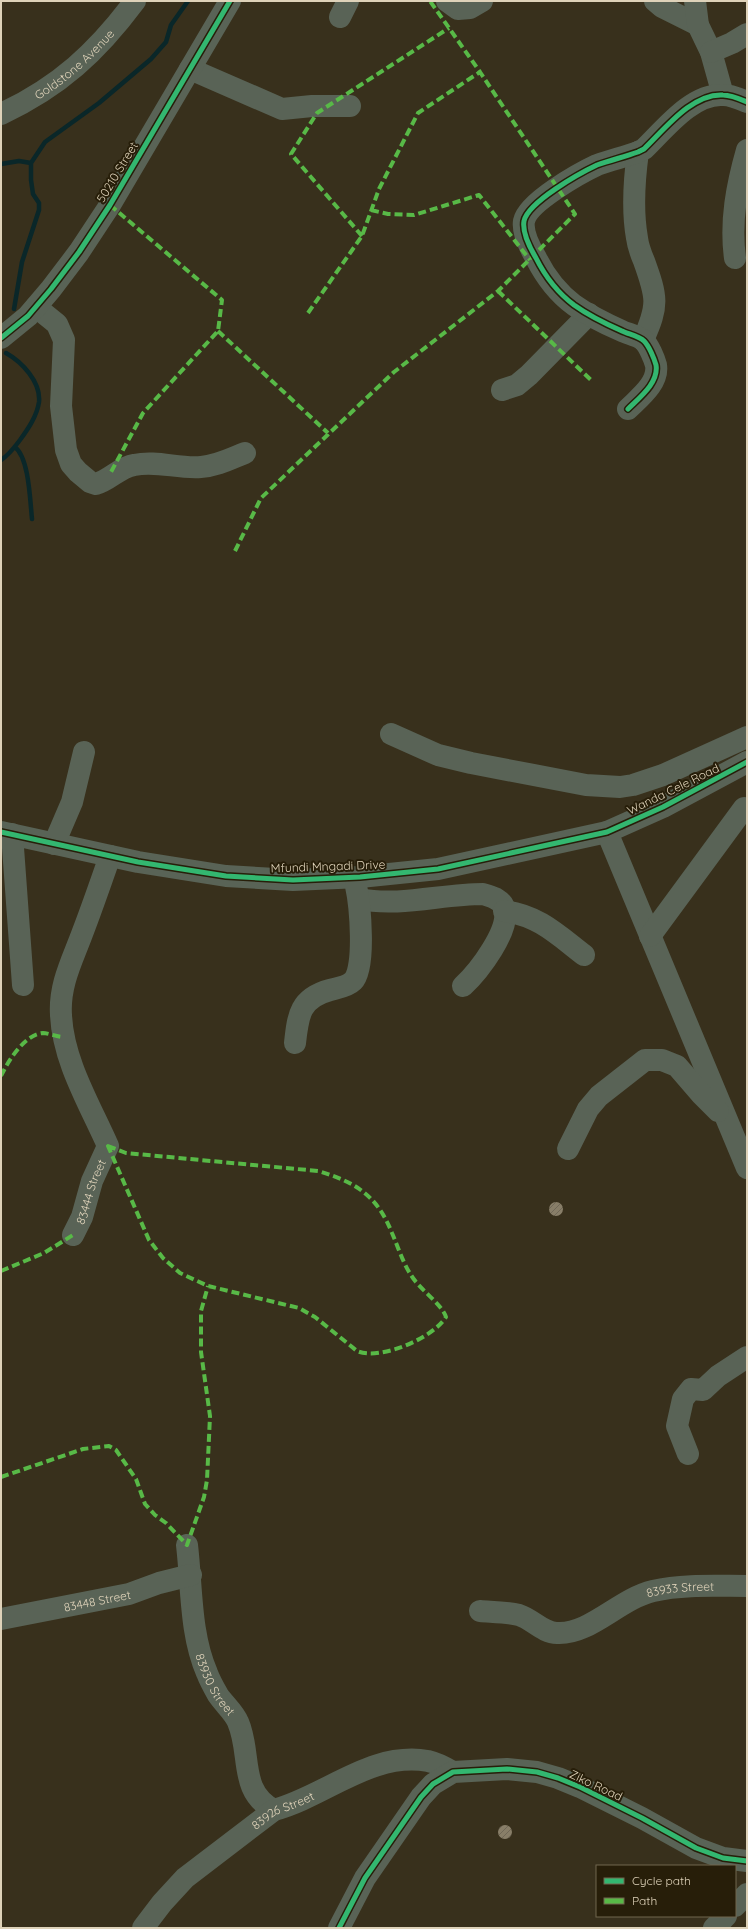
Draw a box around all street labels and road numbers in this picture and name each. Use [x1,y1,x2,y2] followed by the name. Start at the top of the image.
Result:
[31,26,117,102] street label: Goldstone Avenue
[93,139,141,205] street label: 50210 Street
[624,760,722,818] street label: Wanda Cele Road
[270,856,386,875] street label: Mfundi Mngadi Drive
[72,1157,109,1227] street label: 83444 Street
[644,1578,714,1600] street label: 83933 Street
[62,1586,132,1614] street label: 83448 Street
[193,1651,239,1718] street label: 83930 Street
[567,1766,625,1804] street label: Ziko Road
[248,1788,316,1832] street label: 83926 Street

